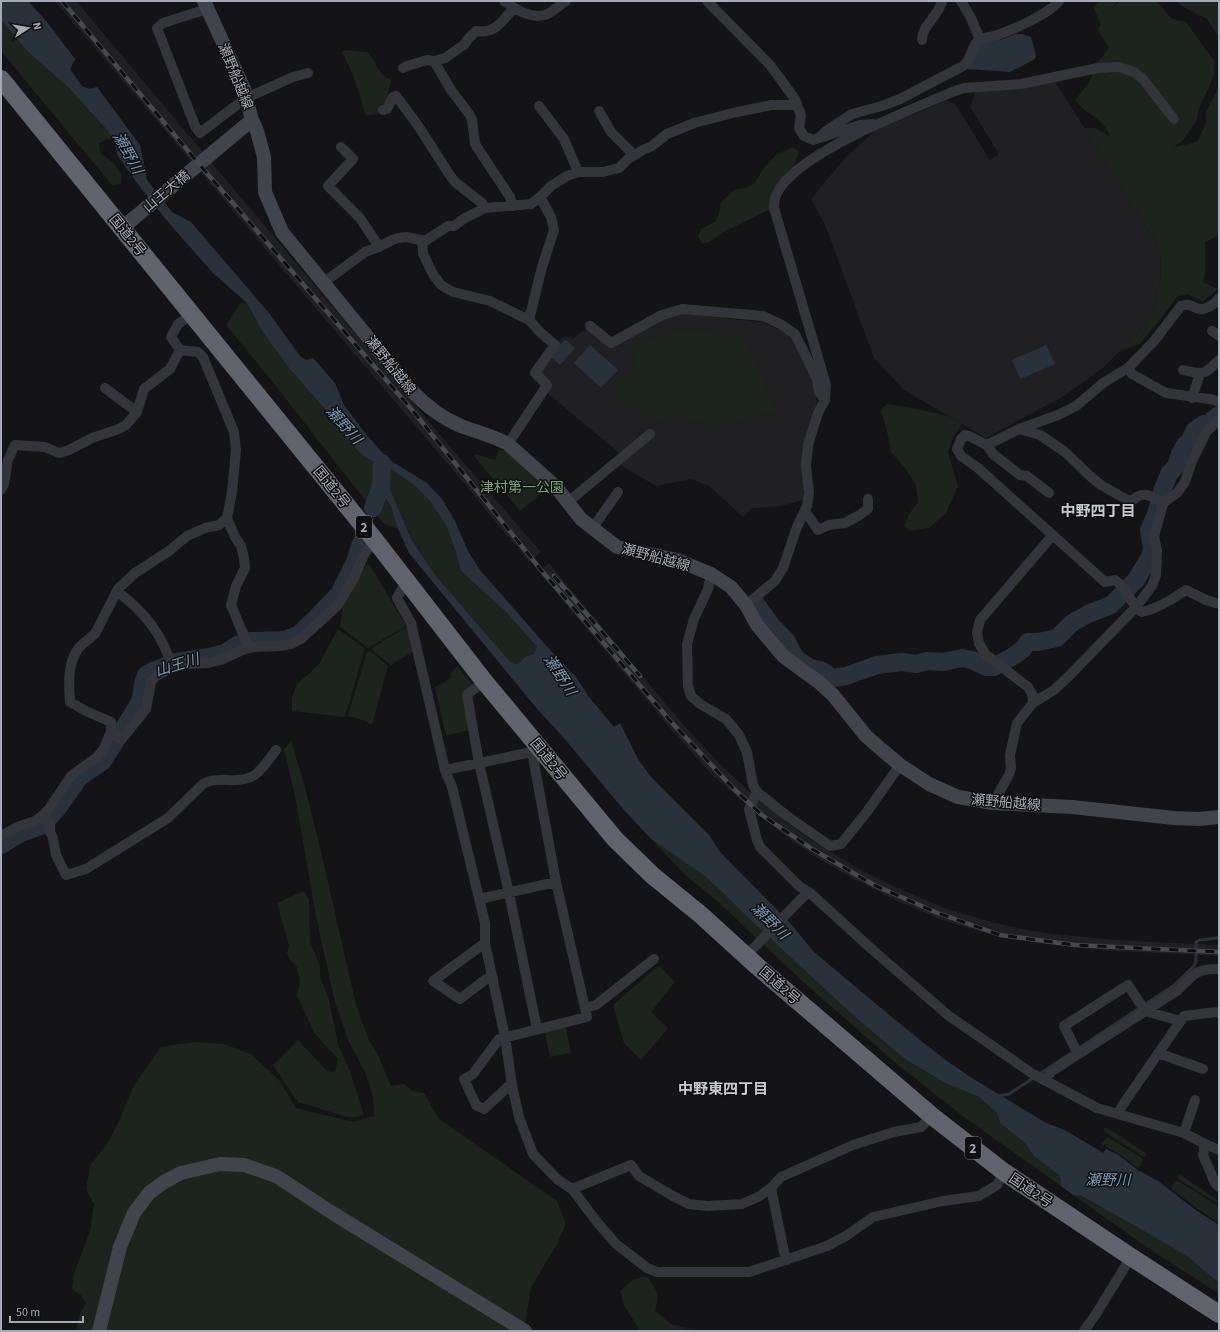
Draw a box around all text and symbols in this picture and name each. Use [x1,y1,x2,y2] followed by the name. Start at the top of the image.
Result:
[8,8,48,48] north arrow
[29,21,45,31] text: N
[213,40,257,113] street label: 瀬野船越線
[107,128,149,180] water label: 瀬野川
[139,166,195,217] street label: 山王大橋
[104,210,150,261] street label: 国道2号
[360,332,420,399] street label: 瀬野船越線
[321,402,368,451] water label: 瀬野川
[308,462,354,513] street label: 国道2号
[480,478,564,498] park label: 津村第一公園
[1060,501,1136,522] district label: 中野四丁目
[356,516,372,538] road number: 2
[619,539,692,577] street label: 瀬野船越線
[153,648,204,682] water label: 山王川
[539,651,582,702] water label: 瀬野川
[525,734,571,785] street label: 国道2号
[970,790,1042,816] street label: 瀬野船越線
[746,898,794,946] water label: 瀬野川
[754,962,804,1009] street label: 国道2号
[678,1079,768,1100] district label: 中野東四丁目
[965,1137,981,1159] road number: 2
[1005,1169,1056,1213] street label: 国道2号
[1085,1170,1132,1191] water label: 瀬野川
[10,1298,83,1324] scale bar
[16,1304,40,1321] text: 50 m

